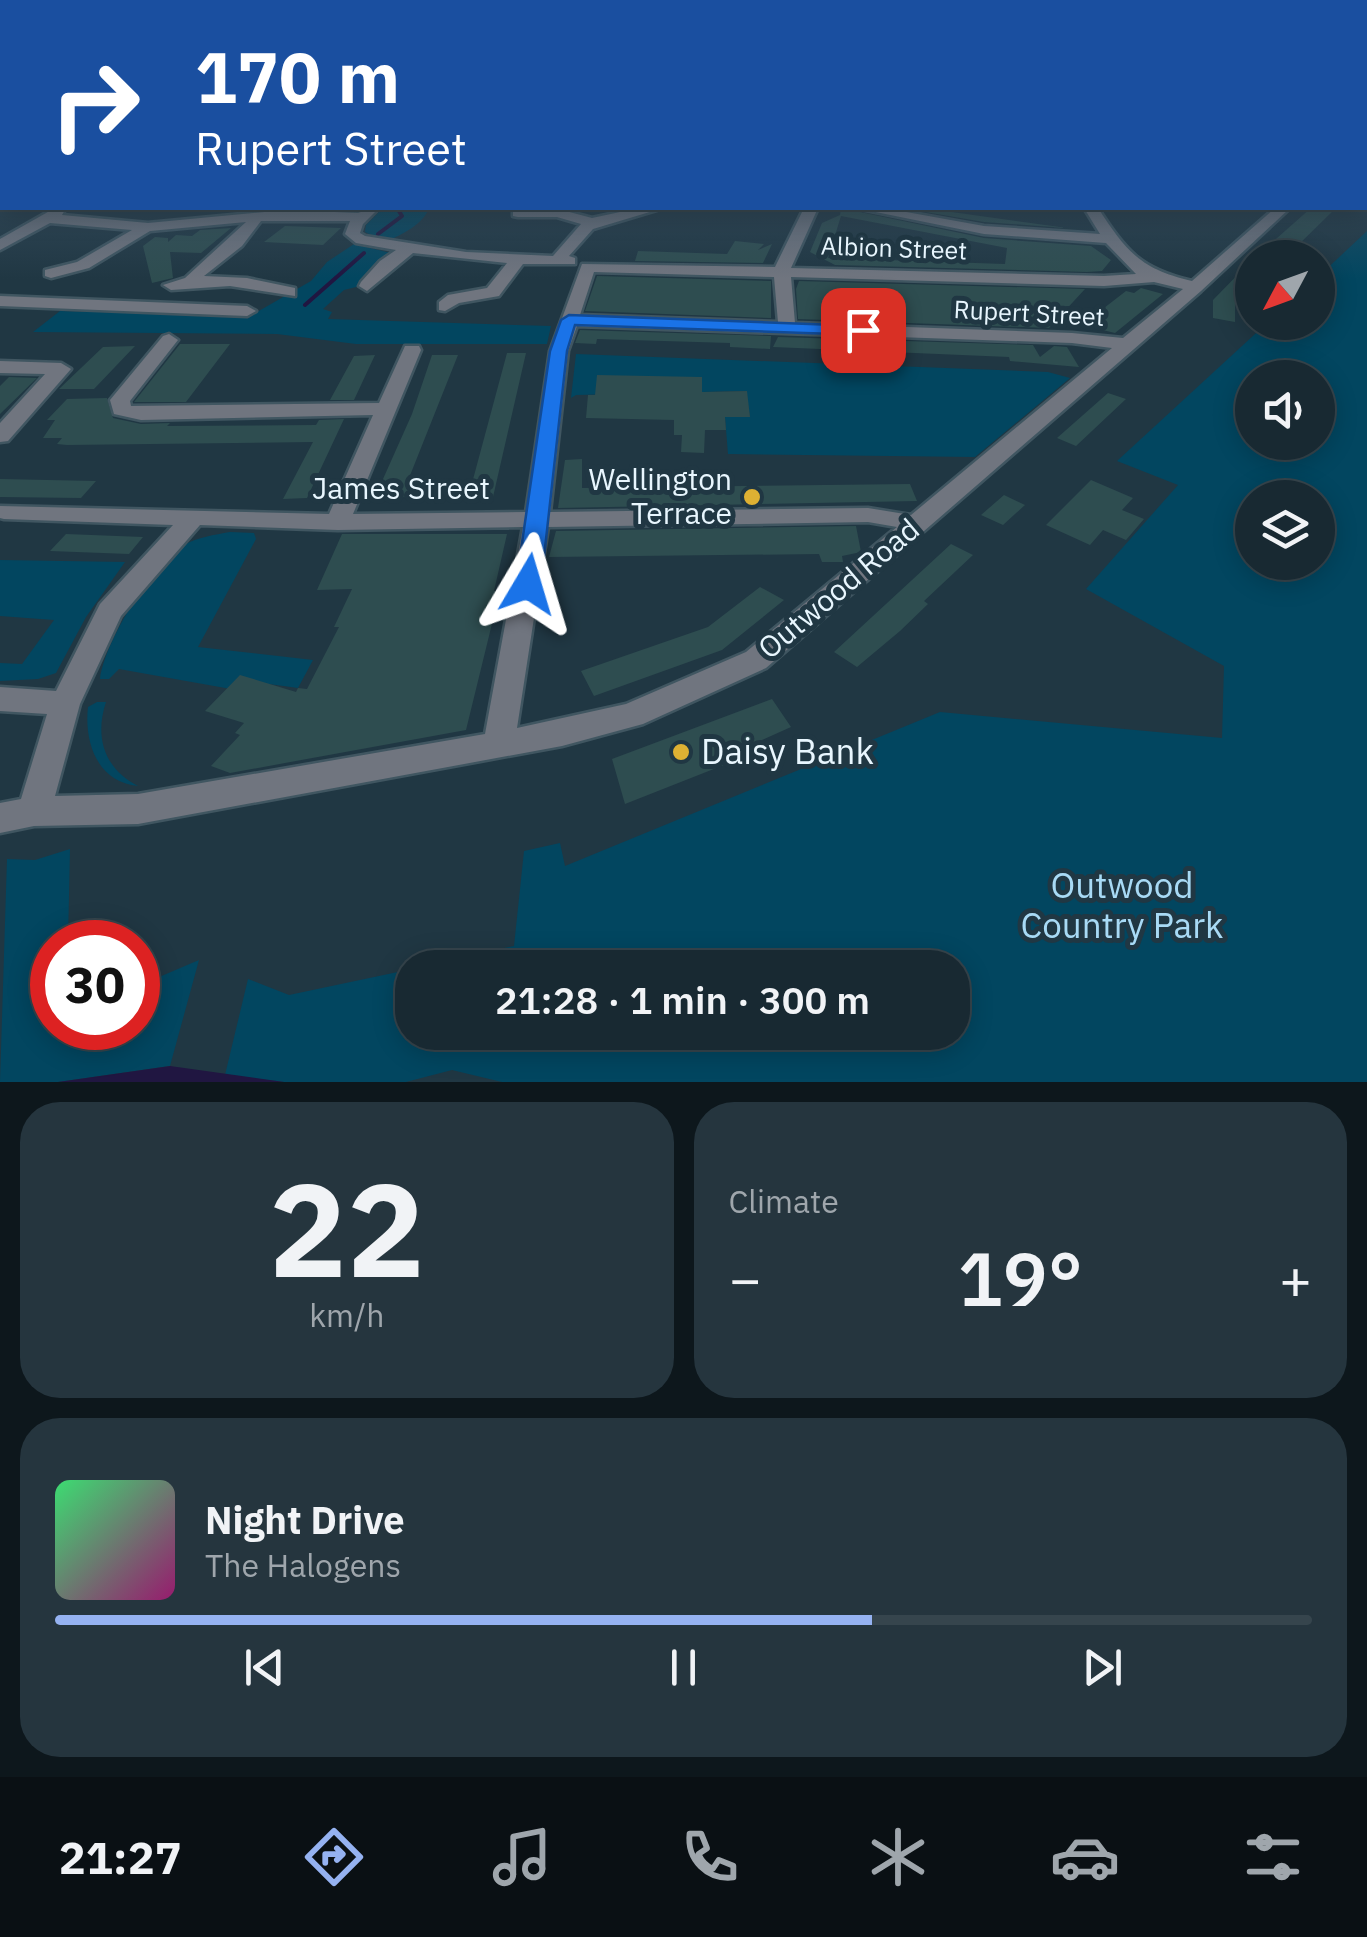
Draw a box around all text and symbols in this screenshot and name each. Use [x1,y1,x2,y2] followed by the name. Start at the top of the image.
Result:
[195,31,400,122] text: 170 m
[30,40,160,170] icon: right
[195,119,467,177] text: Rupert Street
[820,228,968,267] street label: Albion Street
[1235,240,1335,340] north arrow
[1235,240,1335,580] map controls
[821,288,906,373] pin
[953,292,1105,333] street label: Rupert Street
[836,303,891,358] icon: arrive
[1235,360,1335,460] button: sound
[588,459,732,532] place label: Wellington Terrace
[312,468,490,507] street label: James Street
[1235,480,1335,580] button: layers
[741,486,763,508] marker: Wellington Terrace
[749,509,927,667] street label: Outwood Road
[476,532,580,636] position arrow
[701,728,874,774] place label: Daisy Bank
[670,741,692,763] marker: Daisy Bank
[1020,862,1224,948] park label: Outwood Country Park
[30,920,160,1050] speed limit sign: 30
[495,975,870,1024] text: 21:28 · 1 min · 300 m
[269,1144,425,1313] text: 22
[729,1180,839,1222] text: Climate
[958,1229,1083,1327] text: 19°
[729,1243,762,1314] text: −
[1279,1243,1312,1314] text: +
[309,1294,384,1336] text: km/h
[205,1495,405,1544] text: Night Drive
[205,1544,401,1586] text: The Halogens
[237,1640,292,1695] icon: previous
[656,1640,711,1695] icon: pause
[1075,1640,1130,1695] icon: next
[299,1822,369,1892] icon: directions
[487,1822,557,1892] icon: music
[675,1822,745,1892] icon: phone
[863,1822,933,1892] icon: climate
[1050,1822,1120,1892] icon: car
[1238,1822,1308,1892] icon: filters
[59,1828,182,1886] text: 21:27

